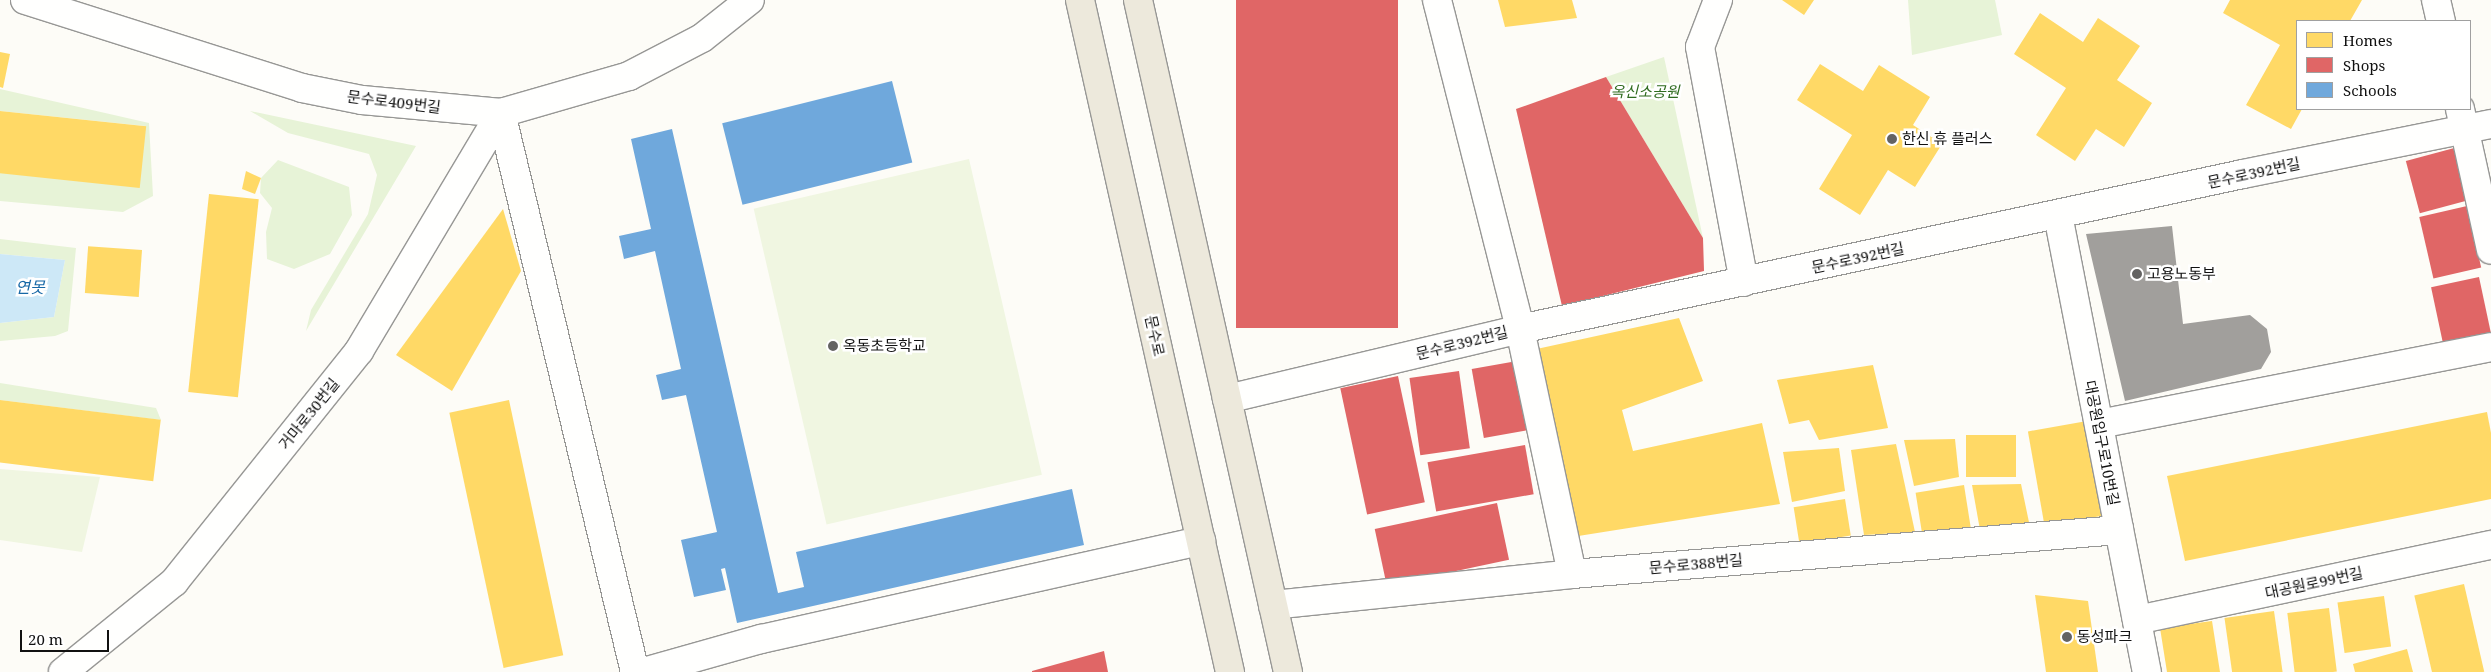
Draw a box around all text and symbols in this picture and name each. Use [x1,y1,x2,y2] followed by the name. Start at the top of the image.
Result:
[2296,20,2471,110] legend
[2343,30,2393,50] text: Homes
[2343,55,2385,75] text: Shops
[2343,80,2397,100] text: Schools
[1611,83,1679,101] park label: 옥신소공원
[346,87,442,117] street label: 문수로409번길
[1902,130,1993,148] place label: 한신 휴 플러스
[1886,133,1898,145] marker: 한신 휴 플러스
[2206,154,2302,192] street label: 문수로392번길
[1810,239,1906,277] street label: 문수로392번길
[2147,265,2216,283] place label: 고용노동부
[2131,268,2143,280] marker: 고용노동부
[15,277,45,297] water label: 연못
[1142,314,1168,358] street label: 문수로
[1414,323,1510,363] street label: 문수로392번길
[843,337,926,355] place label: 옥동초등학교
[827,340,839,352] marker: 옥동초등학교
[275,375,343,453] street label: 거마로30번길
[2081,379,2123,507] street label: 대공원입구로10번길
[1648,551,1744,577] street label: 문수로388번길
[2263,564,2365,602] street label: 대공원로99번길
[22,620,111,652] scale bar
[2077,628,2132,646] place label: 동성파크
[28,629,63,649] text: 20 m
[2061,631,2073,643] marker: 동성파크

